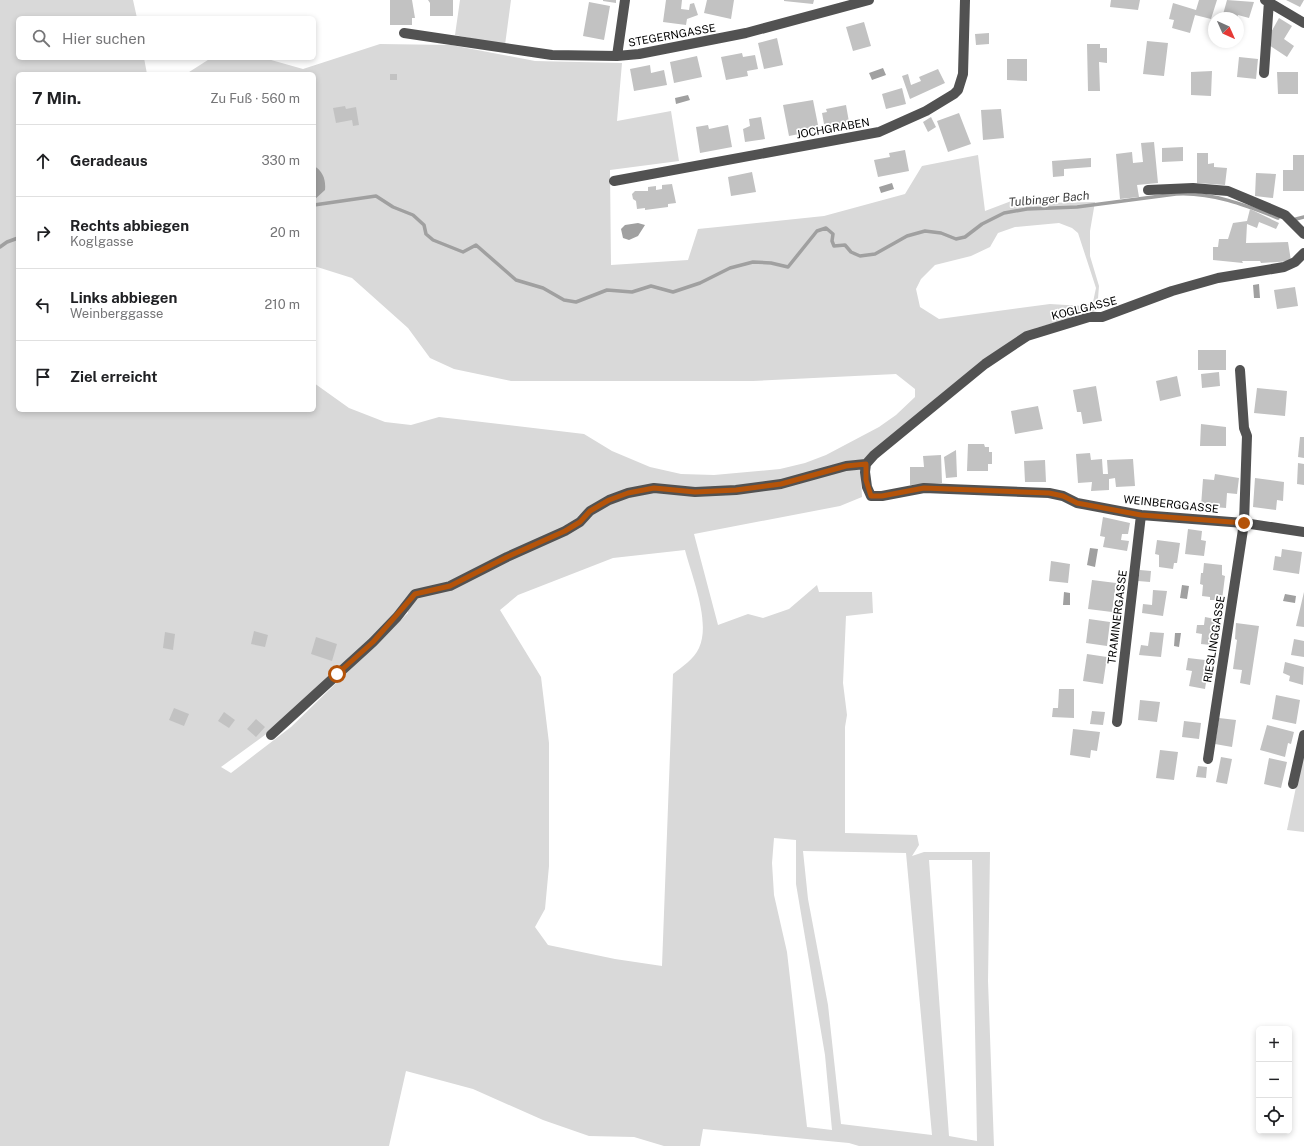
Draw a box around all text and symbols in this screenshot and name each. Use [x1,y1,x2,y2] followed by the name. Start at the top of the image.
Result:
[1208,12,1244,48] north arrow
[16,16,316,60] search box
[627,21,717,49] street label: STEGERNGASSE
[30,27,52,49] icon: search
[62,30,145,47] text: Hier suchen
[32,88,81,108] text: 7 Min.
[210,91,300,106] text: Zu Fuß · 560 m
[795,116,871,140] street label: JOCHGRABEN
[32,150,54,172] icon: ahead
[70,152,148,169] text: Geradeaus
[261,153,300,168] text: 330 m
[1008,188,1090,210] water label: Tulbinger Bach
[70,217,189,234] text: Rechts abbiegen
[32,222,54,244] icon: right
[270,225,300,240] text: 20 m
[70,234,134,249] text: Koglgasse
[70,289,177,306] text: Links abbiegen
[32,294,54,316] icon: left
[1050,294,1118,322] street label: KOGLGASSE
[265,297,300,312] text: 210 m
[70,306,163,321] text: Weinberggasse
[32,366,54,388] icon: arrive
[70,368,157,385] text: Ziel erreicht
[1123,493,1219,515] street label: WEINBERGGASSE
[1235,514,1253,532] route end
[1105,569,1129,665] street label: TRAMINERGASSE
[1201,594,1227,683] street label: RIESLINGGASSE
[328,665,346,683] route start
[1256,1026,1292,1134] map controls
[1256,1026,1292,1062] button: +
[1256,1062,1292,1098] button: −
[1256,1098,1292,1134] button: locate

